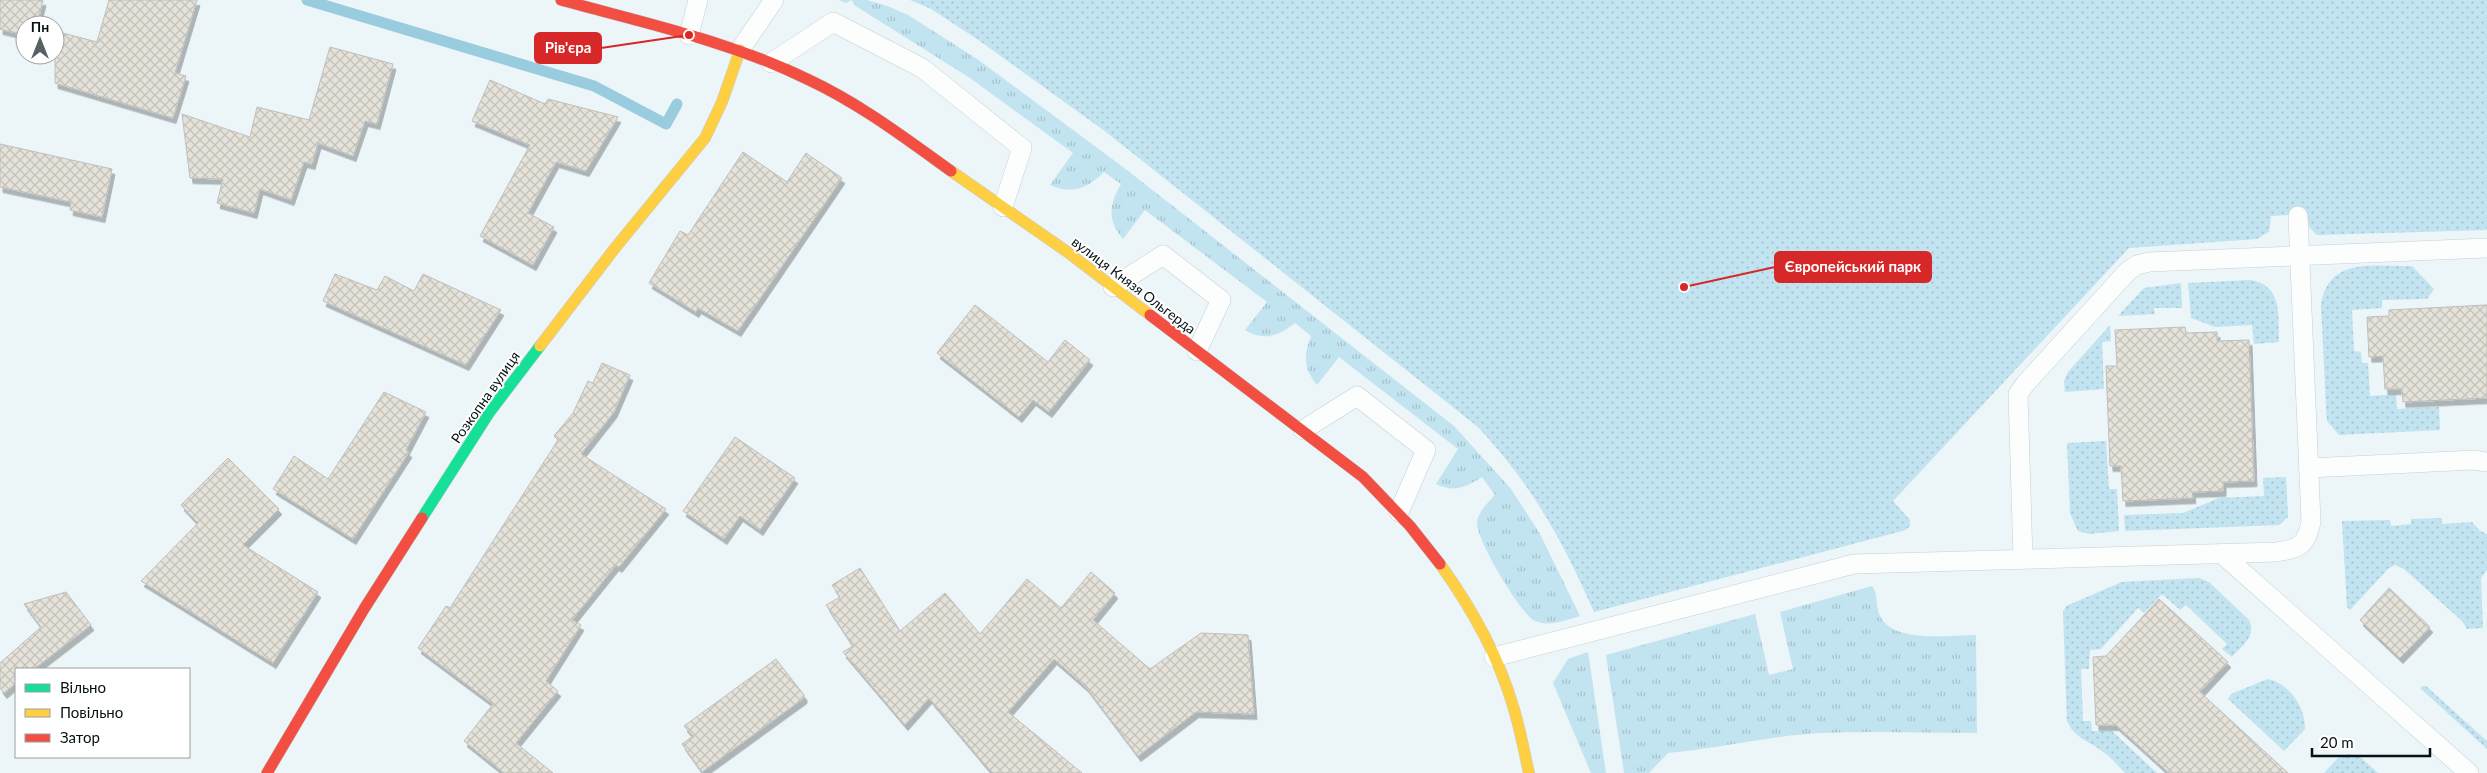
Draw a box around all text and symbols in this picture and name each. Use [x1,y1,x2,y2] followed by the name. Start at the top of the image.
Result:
[15,15,65,65] north arrow
[31,18,49,35] text: Пн
[535,33,601,63] callout: Рів'єра
[545,38,591,56] text: Рів'єра
[1069,233,1199,337] street label: вулиця Князя Ольгерда
[1775,252,1931,282] callout: Європейський парк
[1785,257,1922,275] text: Європейський парк
[447,348,523,446] street label: Розкопна вулиця
[15,668,190,758] legend
[60,678,106,696] text: Вільно
[60,703,123,721] text: Повільно
[2312,726,2430,758] scale bar
[60,728,100,746] text: Затор
[2320,733,2354,751] text: 20 m

